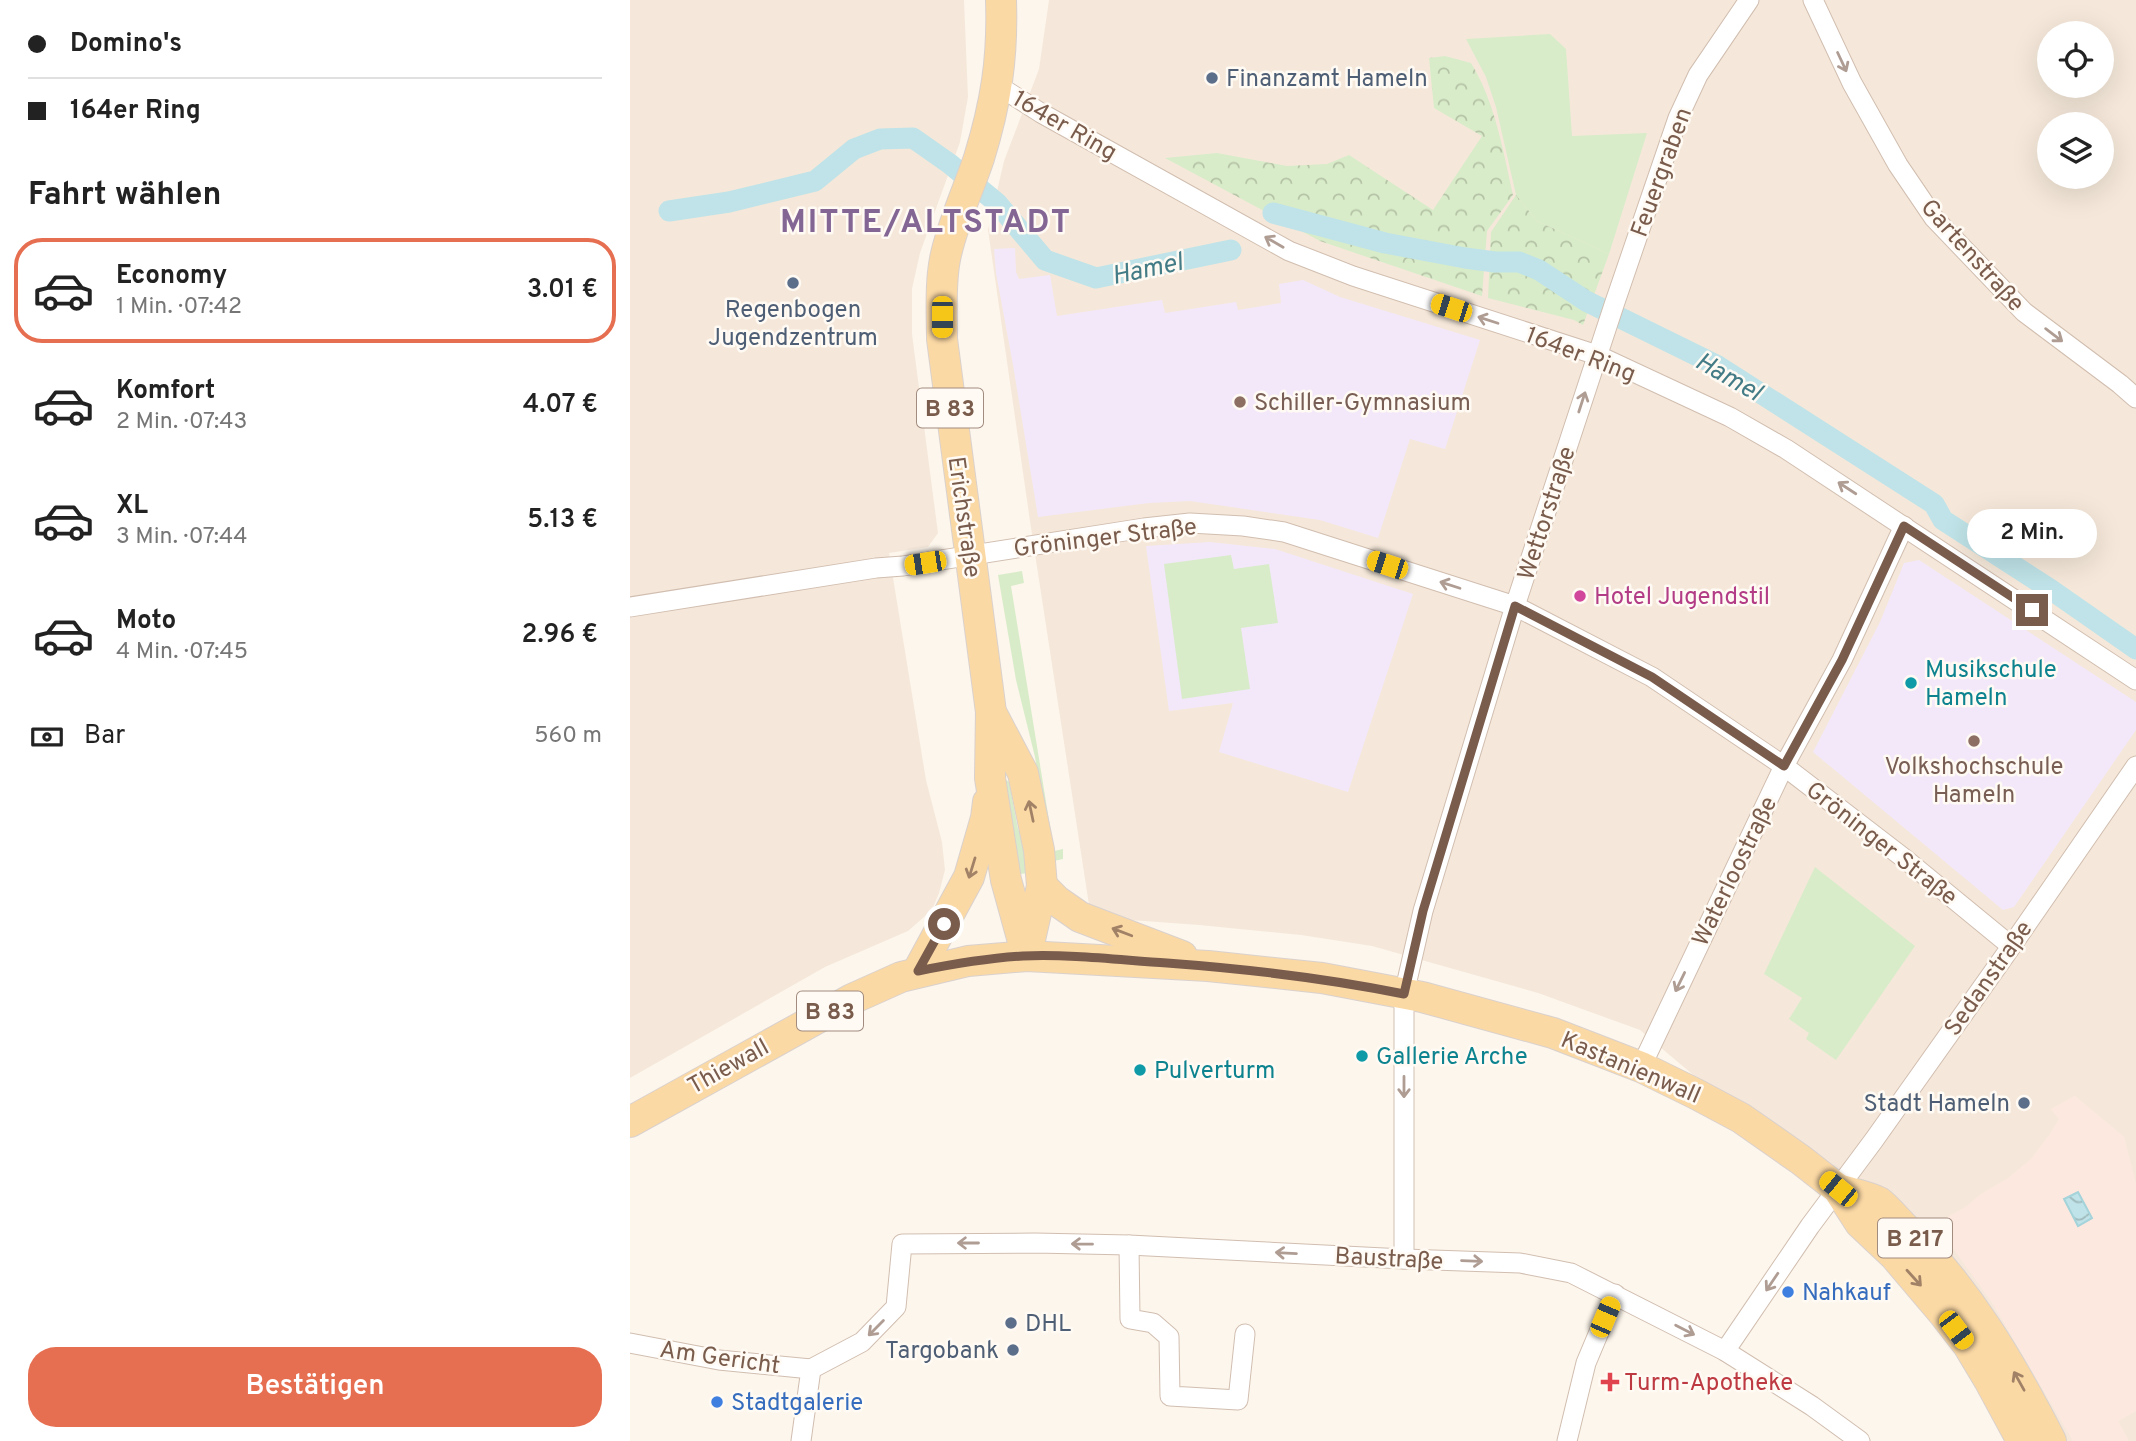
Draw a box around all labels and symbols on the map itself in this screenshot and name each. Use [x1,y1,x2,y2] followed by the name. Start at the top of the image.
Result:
[1836,51,1849,72] one-way arrow
[1226,65,1428,95] place label: Finanzamt Hameln
[1204,70,1220,86] marker: Finanzamt Hameln
[1006,85,1122,169] street label: 164er Ring
[1626,104,1700,241] street label: Feuergraben
[1913,194,2030,319] street label: Gartenstraße
[780,204,1072,244] district label: MITTE/ALTSTADT
[1264,235,1285,248] one-way arrow
[1109,247,1187,294] water label: Hamel
[785,275,801,291] marker: Regenbogen Jugendzentrum
[1428,292,1475,324] car
[708,296,878,354] place label: Regenbogen Jugendzentrum
[932,296,953,338] car
[1477,312,1499,325] one-way arrow
[1521,321,1640,391] street label: 164er Ring
[2044,328,2063,342] one-way arrow
[1689,346,1768,411] water label: Hamel
[917,388,983,428] road number: B 83
[1254,389,1471,419] place label: Schiller-Gymnasium
[1577,391,1589,413] one-way arrow
[1232,394,1248,410] marker: Schiller-Gymnasium
[1512,443,1584,584] street label: Wettorstraße
[940,455,986,580] street label: Erichstraße
[1838,481,1857,496] one-way arrow
[1967,508,2097,558] callout: 2 Min.
[1012,513,1199,565] street label: Gröninger Straße
[903,549,948,577] car
[1364,549,1411,581] car
[1439,578,1461,591] one-way arrow
[1594,583,1770,613] place label: Hotel Jugendstil
[1572,588,1588,604] marker: Hotel Jugendstil
[2016,594,2048,626] route end
[1925,656,2057,714] place label: Musikschule Hameln
[1903,675,1919,691] marker: Musikschule Hameln
[1966,733,1982,749] marker: Volkshochschule Hameln
[1885,753,2063,811] place label: Volkshochschule Hameln
[1799,776,1963,913] street label: Gröninger Straße
[1687,792,1785,952] street label: Waterloostraße
[1024,800,1038,823] one-way arrow
[964,857,977,879] one-way arrow
[928,908,960,940] route start
[1939,916,2040,1043] street label: Sedanstraße
[1111,925,1133,938] one-way arrow
[1673,971,1686,992] one-way arrow
[797,992,863,1030] road number: B 83
[1556,1026,1705,1112] street label: Kastanienwall
[683,1033,775,1102] street label: Thiewall
[1376,1043,1528,1073] place label: Gallerie Arche
[1354,1048,1370,1064] marker: Gallerie Arche
[1154,1057,1275,1087] place label: Pulverturm
[1132,1062,1148,1078] marker: Pulverturm
[1397,1075,1411,1098] one-way arrow
[1863,1090,2010,1120] place label: Stadt Hameln
[2016,1095,2032,1111] marker: Stadt Hameln
[1816,1168,1861,1210] car
[1878,1218,1952,1258] road number: B 217
[957,1236,980,1250] one-way arrow
[1070,1237,1093,1250] one-way arrow
[1334,1242,1444,1278] street label: Baustraße
[1276,1246,1298,1259] one-way arrow
[1460,1255,1483,1268] one-way arrow
[1906,1269,1922,1287] one-way arrow
[1765,1272,1779,1292] one-way arrow
[1802,1279,1891,1309] place label: Nahkauf
[1780,1284,1796,1300] marker: Nahkauf
[1588,1294,1623,1340] car
[1935,1307,1978,1353] car
[1025,1310,1071,1340] place label: DHL
[1003,1315,1019,1331] marker: DHL
[867,1319,884,1336] one-way arrow
[1674,1324,1695,1338] one-way arrow
[657,1336,782,1382] street label: Am Gericht
[885,1337,999,1367] place label: Targobank
[1005,1342,1021,1358] marker: Targobank
[1624,1369,1793,1399] place label: Turm-Apotheke
[2012,1371,2026,1391] one-way arrow
[1602,1374,1618,1390] marker: Turm-Apotheke
[731,1389,863,1419] place label: Stadtgalerie
[709,1394,725,1410] marker: Stadtgalerie

